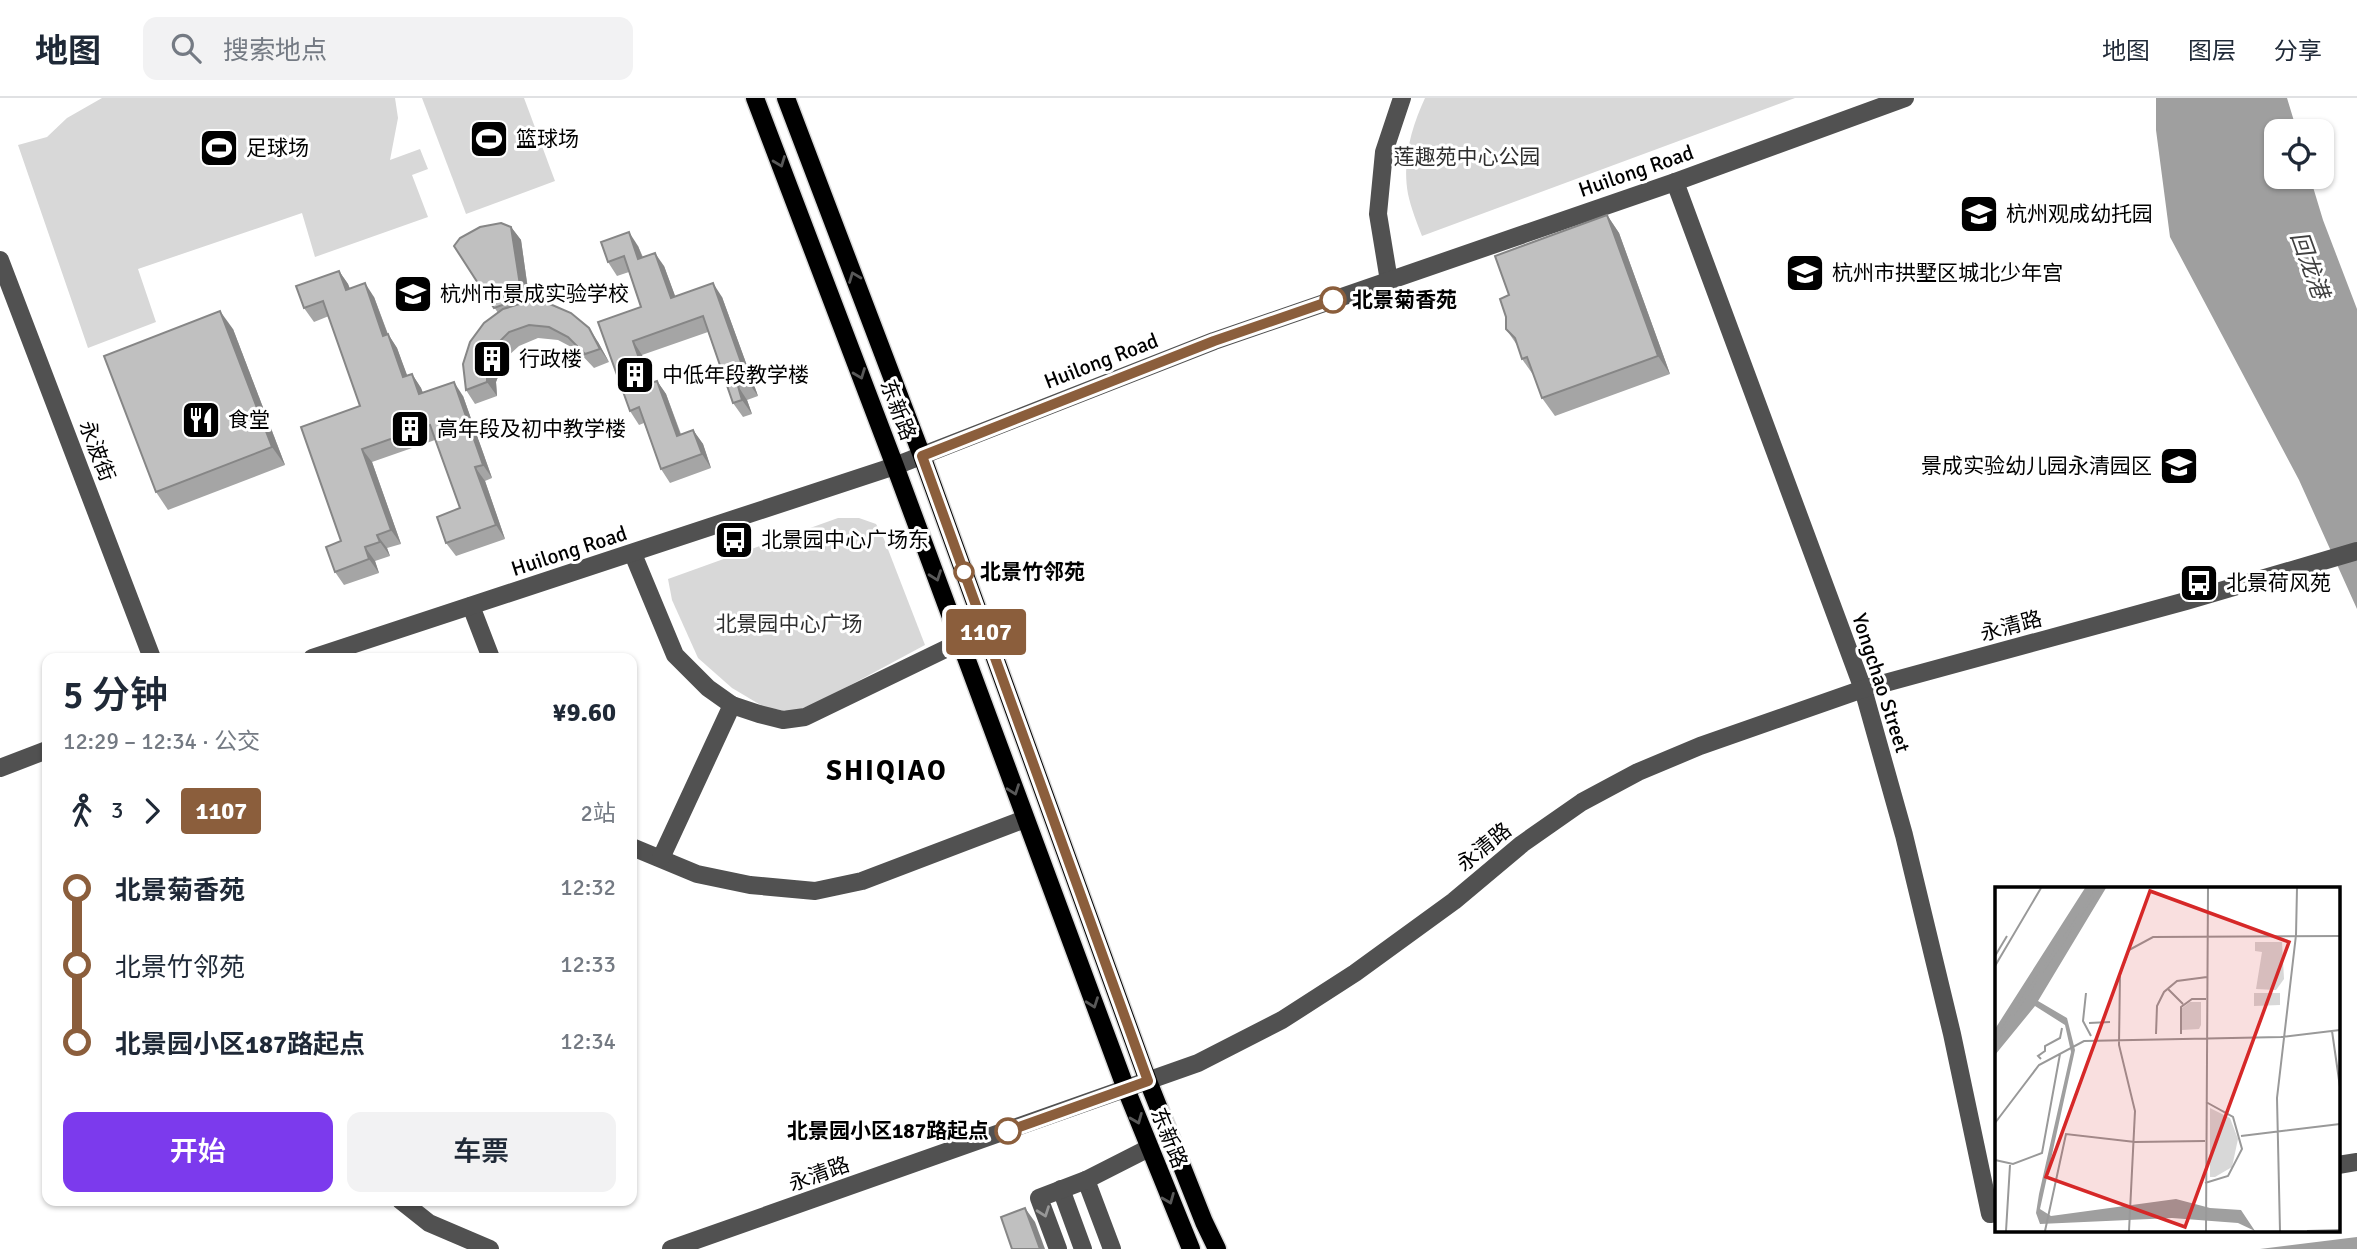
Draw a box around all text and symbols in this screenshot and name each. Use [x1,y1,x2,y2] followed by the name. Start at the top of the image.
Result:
[143,17,633,80] search box
[167,29,205,67] icon: search
[35,31,101,72] text: 地图
[223,35,327,67] text: 搜索地点
[2102,36,2150,66] text: 地图
[2188,36,2236,66] text: 图层
[2274,36,2322,66] text: 分享
[468,118,510,160] sports icon: 篮球场
[2264,119,2334,189] map controls
[2264,119,2334,189] button: locate
[516,126,579,152] place label: 篮球场
[198,127,240,169] sports icon: 足球场
[246,135,309,161] place label: 足球场
[1575,139,1697,203] street label: Huilong Road
[1394,144,1541,170] park label: 莲趣苑中心公园
[771,155,785,167] one-way arrow
[1958,193,2000,235] school or university icon: 杭州观成幼托园
[2006,201,2153,227] place label: 杭州观成幼托园
[2284,228,2336,305] water label: 回龙港
[1784,252,1826,294] school or university icon: 杭州市拱墅区城北少年宫
[1832,260,2063,286] place label: 杭州市拱墅区城北少年宫
[849,272,863,284] one-way arrow
[392,273,434,315] school or university icon: 杭州市景成实验学校
[440,281,629,307] place label: 杭州市景成实验学校
[1320,287,1346,313] marker: 北景菊香苑
[1352,287,1457,313] place label: 北景菊香苑
[1040,327,1162,395] street label: Huilong Road
[471,338,513,380] building icon: 行政楼
[519,346,582,372] place label: 行政楼
[614,354,656,396] building icon: 中低年段教学楼
[662,362,809,388] place label: 中低年段教学楼
[852,368,866,380] one-way arrow
[875,376,921,444] street label: 东新路
[180,399,222,441] restaurant icon: 食堂
[228,407,270,433] place label: 食堂
[389,408,431,450] building icon: 高年段及初中教学楼
[437,416,626,442] place label: 高年段及初中教学楼
[74,417,120,485] street label: 永波街
[2158,445,2200,487] school or university icon: 景成实验幼儿园永清园区
[1921,453,2152,479] place label: 景成实验幼儿园永清园区
[713,519,755,561] bus stop icon: 北景园中心广场东
[508,520,630,582] street label: Huilong Road
[761,527,929,553] place label: 北景园中心广场东
[980,559,1085,585] place label: 北景竹邻苑
[954,562,974,582] marker: 北景竹邻苑
[2178,562,2220,604] bus stop icon: 北景荷风苑
[928,570,942,582] one-way arrow
[2226,570,2331,596] place label: 北景荷风苑
[1977,605,2045,647] street label: 永清路
[937,609,1035,655] line badge: 1107
[1846,610,1916,756] street label: Yongchao Street
[716,611,863,637] park label: 北景园中心广场
[960,617,1012,647] text: 1107
[63,672,168,719] text: 5 分钟
[552,697,616,729] text: ¥9.60
[63,727,260,756] text: 12:29 – 12:34 · 公交
[826,754,948,788] district label: SHIQIAO
[1006,783,1020,795] one-way arrow
[63,792,101,830] icon: walk
[133,792,171,830] icon: forward
[111,796,123,825] text: 3
[195,796,247,826] text: 1107
[581,799,616,828] text: 2站
[1451,817,1517,877] street label: 永清路
[560,873,616,902] text: 12:32
[115,875,245,907] text: 北景菊香苑
[1995,887,2340,1232] inset map
[560,950,616,979] text: 12:33
[115,952,245,984] text: 北景竹邻苑
[1085,996,1099,1008] one-way arrow
[560,1027,616,1056] text: 12:34
[115,1029,365,1061] text: 北景园小区187路起点
[1145,1104,1193,1172] street label: 东新路
[63,1112,333,1192] button: 开始
[347,1112,616,1192] button: 车票
[1129,1112,1143,1124] one-way arrow
[787,1118,989,1144] place label: 北景园小区187路起点
[995,1118,1021,1144] marker: 北景园小区187路起点
[785,1151,853,1197] street label: 永清路
[1161,1192,1175,1204] one-way arrow
[1036,1206,1050,1218] one-way arrow

